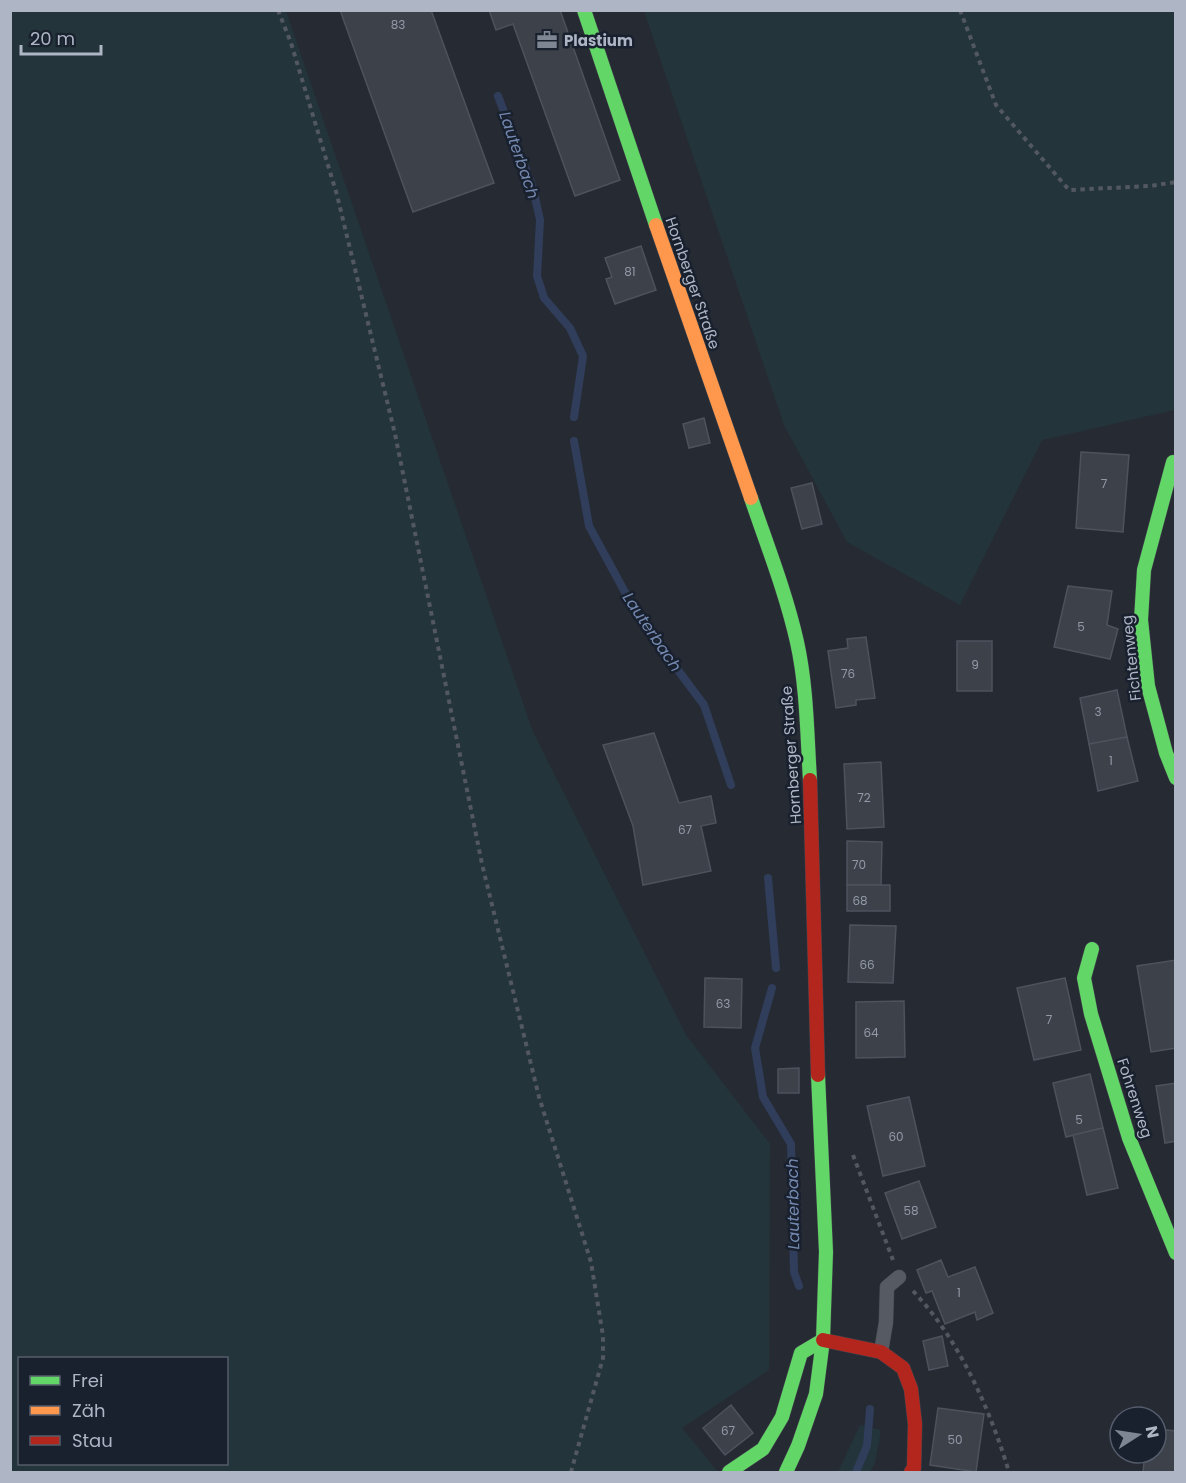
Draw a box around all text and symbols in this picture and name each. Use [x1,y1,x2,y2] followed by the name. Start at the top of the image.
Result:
[391,16,405,33] house number: 83
[21,18,100,56] scale bar
[30,26,75,51] text: 20 m
[535,28,559,52] office icon: Plastium
[564,30,633,51] place label: Plastium
[493,108,545,202] water label: Lauterbach
[660,214,726,352] street label: Hornberger Straße
[624,263,636,280] house number: 81
[1101,475,1108,492] house number: 7
[617,588,687,676] water label: Lauterbach
[1116,614,1146,702] street label: Fichtenweg
[1077,618,1085,635] house number: 5
[971,656,979,673] house number: 9
[841,665,855,682] house number: 76
[776,685,806,825] street label: Hornberger Straße
[1094,703,1102,720] house number: 3
[1109,752,1113,769] house number: 1
[857,789,871,806] house number: 72
[678,821,693,838] house number: 67
[852,856,866,873] house number: 70
[852,892,868,909] house number: 68
[859,956,875,973] house number: 66
[716,995,730,1012] house number: 63
[1046,1011,1053,1028] house number: 7
[863,1024,879,1041] house number: 64
[1112,1055,1158,1141] street label: Fohrenweg
[1075,1111,1083,1128] house number: 5
[888,1128,904,1145] house number: 60
[781,1158,805,1250] water label: Lauterbach
[903,1202,919,1219] house number: 58
[957,1284,961,1301] house number: 1
[18,1357,228,1465] legend
[72,1368,103,1393] text: Frei
[72,1398,105,1423] text: Zäh
[1108,1405,1168,1465] north arrow
[721,1422,736,1439] house number: 67
[1140,1424,1165,1440] text: N
[72,1428,113,1453] text: Stau
[947,1431,963,1448] house number: 50

